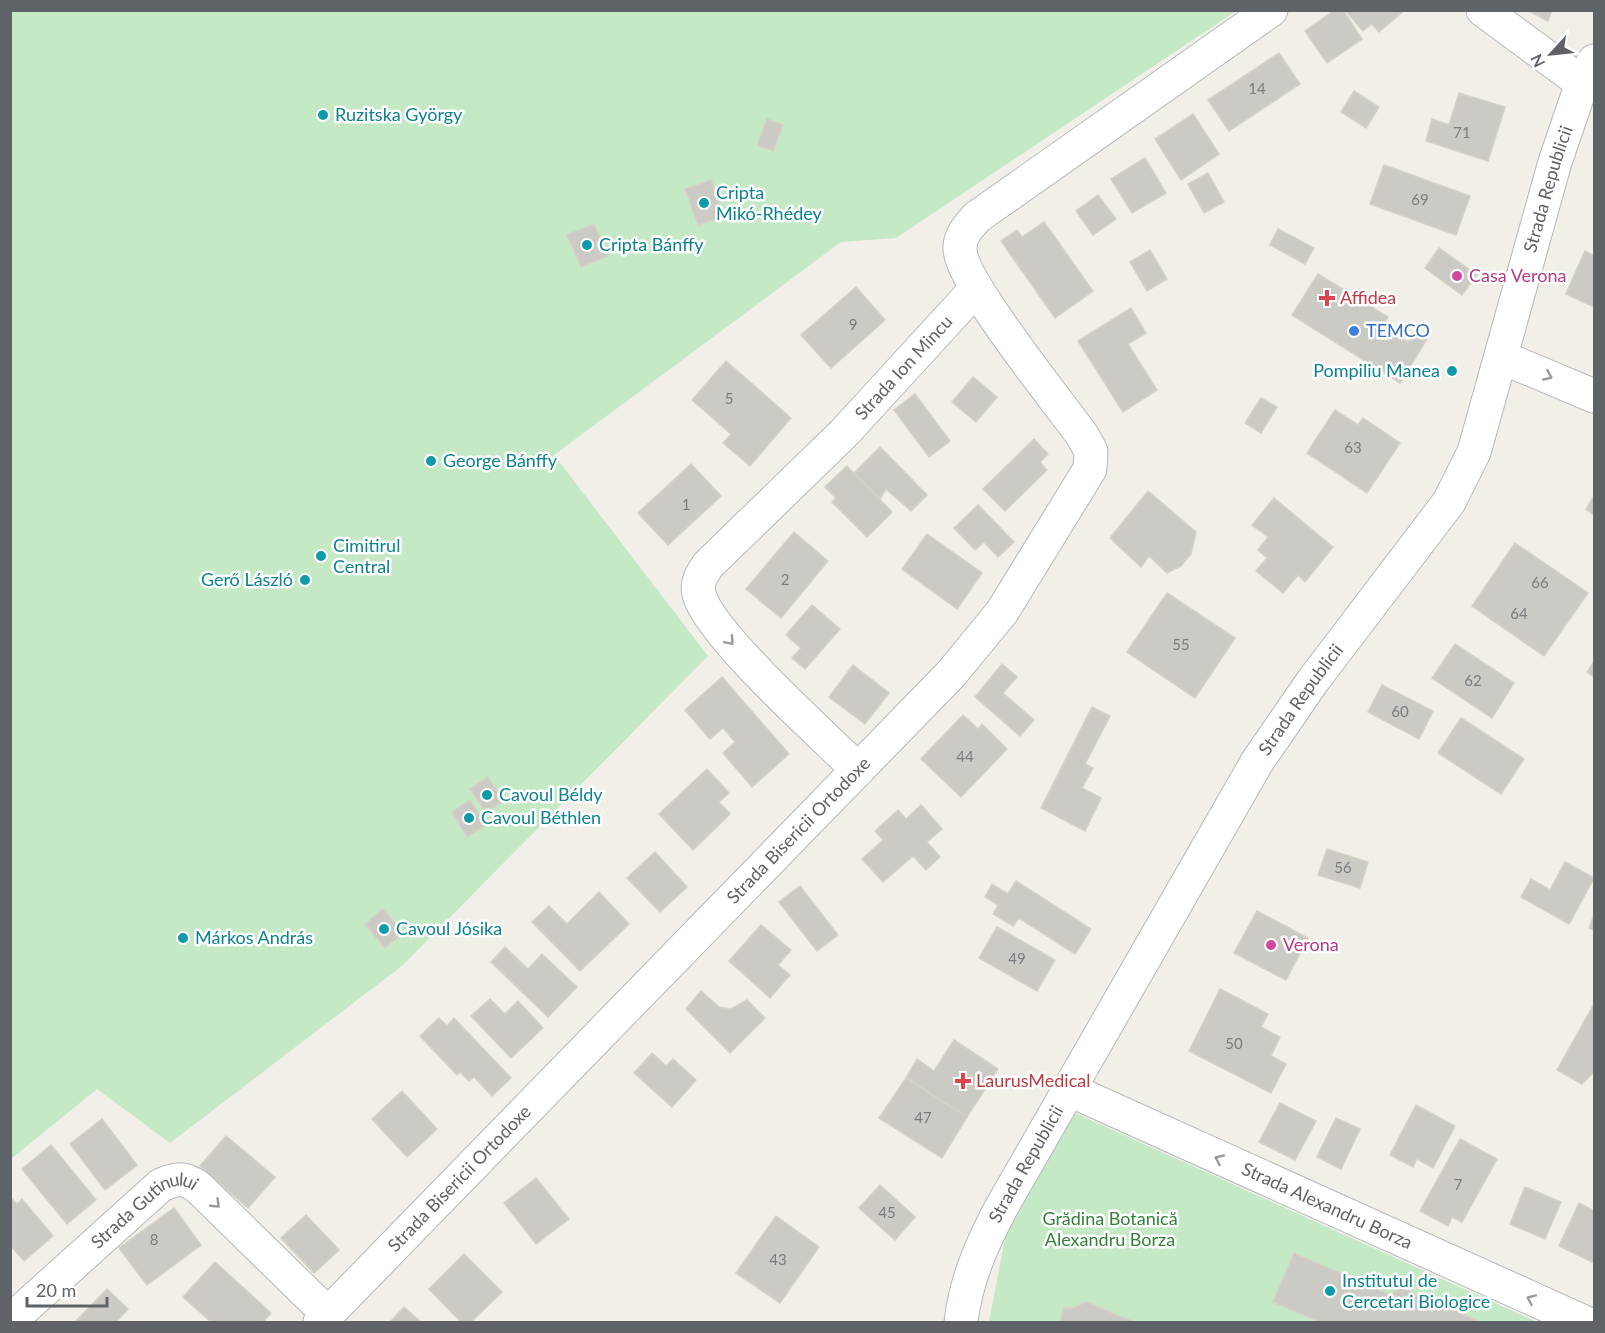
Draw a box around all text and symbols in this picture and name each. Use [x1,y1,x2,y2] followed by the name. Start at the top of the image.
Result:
[1521,24,1581,84] north arrow
[1526,51,1548,71] text: N
[1248,79,1266,97] house number: 14
[335,103,463,125] place label: Ruzitska György
[316,108,330,122] marker: Ruzitska György
[1453,123,1471,141] house number: 71
[1518,123,1577,255] street label: Strada Republicii
[716,181,822,224] place label: Cripta Mikó-Rhédey
[1411,190,1429,208] house number: 69
[697,196,711,210] marker: Cripta Mikó-Rhédey
[599,233,704,255] place label: Cripta Bánffy
[580,238,594,252] marker: Cripta Bánffy
[1469,264,1566,286] place label: Casa Verona
[1450,269,1464,283] marker: Casa Verona
[1340,286,1396,308] place label: Affidea
[1318,289,1336,307] marker: Affidea
[850,310,957,424] street label: Strada Ion Mincu
[849,315,857,333] house number: 9
[1366,319,1430,341] place label: TEMCO
[1347,324,1361,338] marker: TEMCO
[1313,359,1440,381] place label: Pompiliu Manea
[1445,364,1459,378] marker: Pompiliu Manea
[1541,369,1552,381] one-way arrow
[725,389,733,407] house number: 5
[1344,438,1362,456] house number: 63
[443,449,558,471] place label: George Bánffy
[424,454,438,468] marker: George Bánffy
[682,495,690,513] house number: 1
[333,534,400,577] place label: Cimitirul Central
[314,549,328,563] marker: Cimitirul Central
[201,568,293,590] place label: Gerő László
[781,570,789,588] house number: 2
[298,573,312,587] marker: Gerő László
[1531,573,1549,591] house number: 66
[1510,604,1528,622] house number: 64
[723,634,734,645] one-way arrow
[1172,635,1190,653] house number: 55
[1253,639,1347,759] street label: Strada Republicii
[1464,671,1482,689] house number: 62
[1391,702,1409,720] house number: 60
[956,747,974,765] house number: 44
[722,752,874,908] street label: Strada Bisericii Ortodoxe
[499,783,603,805] place label: Cavoul Béldy
[480,788,494,802] marker: Cavoul Béldy
[481,806,601,828] place label: Cavoul Béthlen
[462,811,476,825] marker: Cavoul Béthlen
[1334,858,1352,876] house number: 56
[396,917,502,939] place label: Cavoul Jósika
[377,922,391,936] marker: Cavoul Jósika
[195,926,313,948] place label: Márkos András
[176,931,190,945] marker: Márkos András
[1283,933,1339,955] place label: Verona
[1264,938,1278,952] marker: Verona
[1008,949,1026,967] house number: 49
[1225,1034,1243,1052] house number: 50
[976,1069,1090,1091] place label: LaurusMedical
[954,1072,972,1090] marker: LaurusMedical
[383,1100,535,1256] street label: Strada Bisericii Ortodoxe
[983,1101,1067,1226] street label: Strada Republicii
[914,1108,932,1126] house number: 47
[1214,1154,1225,1166] one-way arrow
[1239,1157,1416,1253] street label: Strada Alexandru Borza
[86,1168,203,1253] street label: Strada Gutinului
[1454,1175,1463,1193] house number: 7
[208,1197,219,1208] one-way arrow
[878,1203,896,1221] house number: 45
[1042,1207,1178,1250] park label: Grădina Botanică Alexandru Borza
[150,1230,158,1248] house number: 8
[769,1250,787,1268] house number: 43
[1342,1269,1490,1312] place label: Institutul de Cercetari Biologice
[27,1270,106,1308] scale bar
[36,1279,76,1301] text: 20 m
[1323,1284,1337,1298] marker: Institutul de Cercetari Biologice
[1526,1294,1537,1306] one-way arrow

